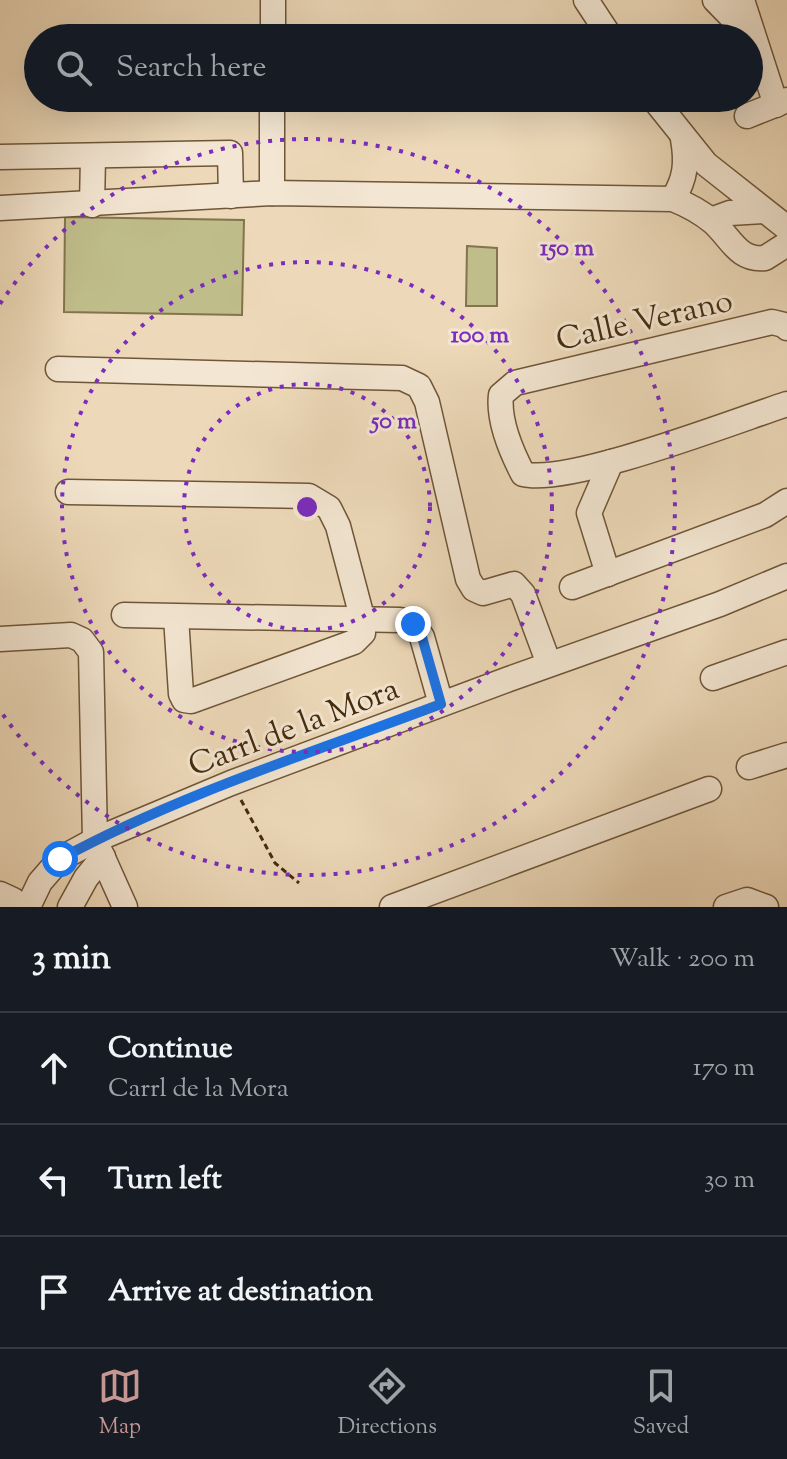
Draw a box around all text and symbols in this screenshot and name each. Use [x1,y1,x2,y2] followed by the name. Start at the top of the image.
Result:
[24,24,763,112] search box
[52,46,96,90] icon: search
[116,47,266,90] text: Search here
[540,232,594,266] text: 150 m
[552,279,737,365] street label: Calle Verano
[451,319,509,353] text: 100 m
[369,405,417,439] text: 50 m
[293,493,321,521] centre of rings
[395,606,431,642] route end
[182,667,406,790] street label: Carrl de la Mora
[42,841,78,877] route start
[32,935,111,984] text: 3 min
[610,941,755,978] text: Walk · 200 m
[108,1028,233,1071] text: Continue
[32,1046,76,1090] icon: ahead
[693,1050,755,1087] text: 170 m
[108,1071,289,1108] text: Carrl de la Mora
[32,1158,76,1202] icon: left
[108,1159,222,1202] text: Turn left
[704,1162,755,1199] text: 30 m
[32,1270,76,1314] icon: arrive
[108,1271,373,1314] text: Arrive at destination
[98,1364,142,1444] tab: Map
[338,1364,437,1444] tab: Directions
[633,1364,689,1444] tab: Saved

